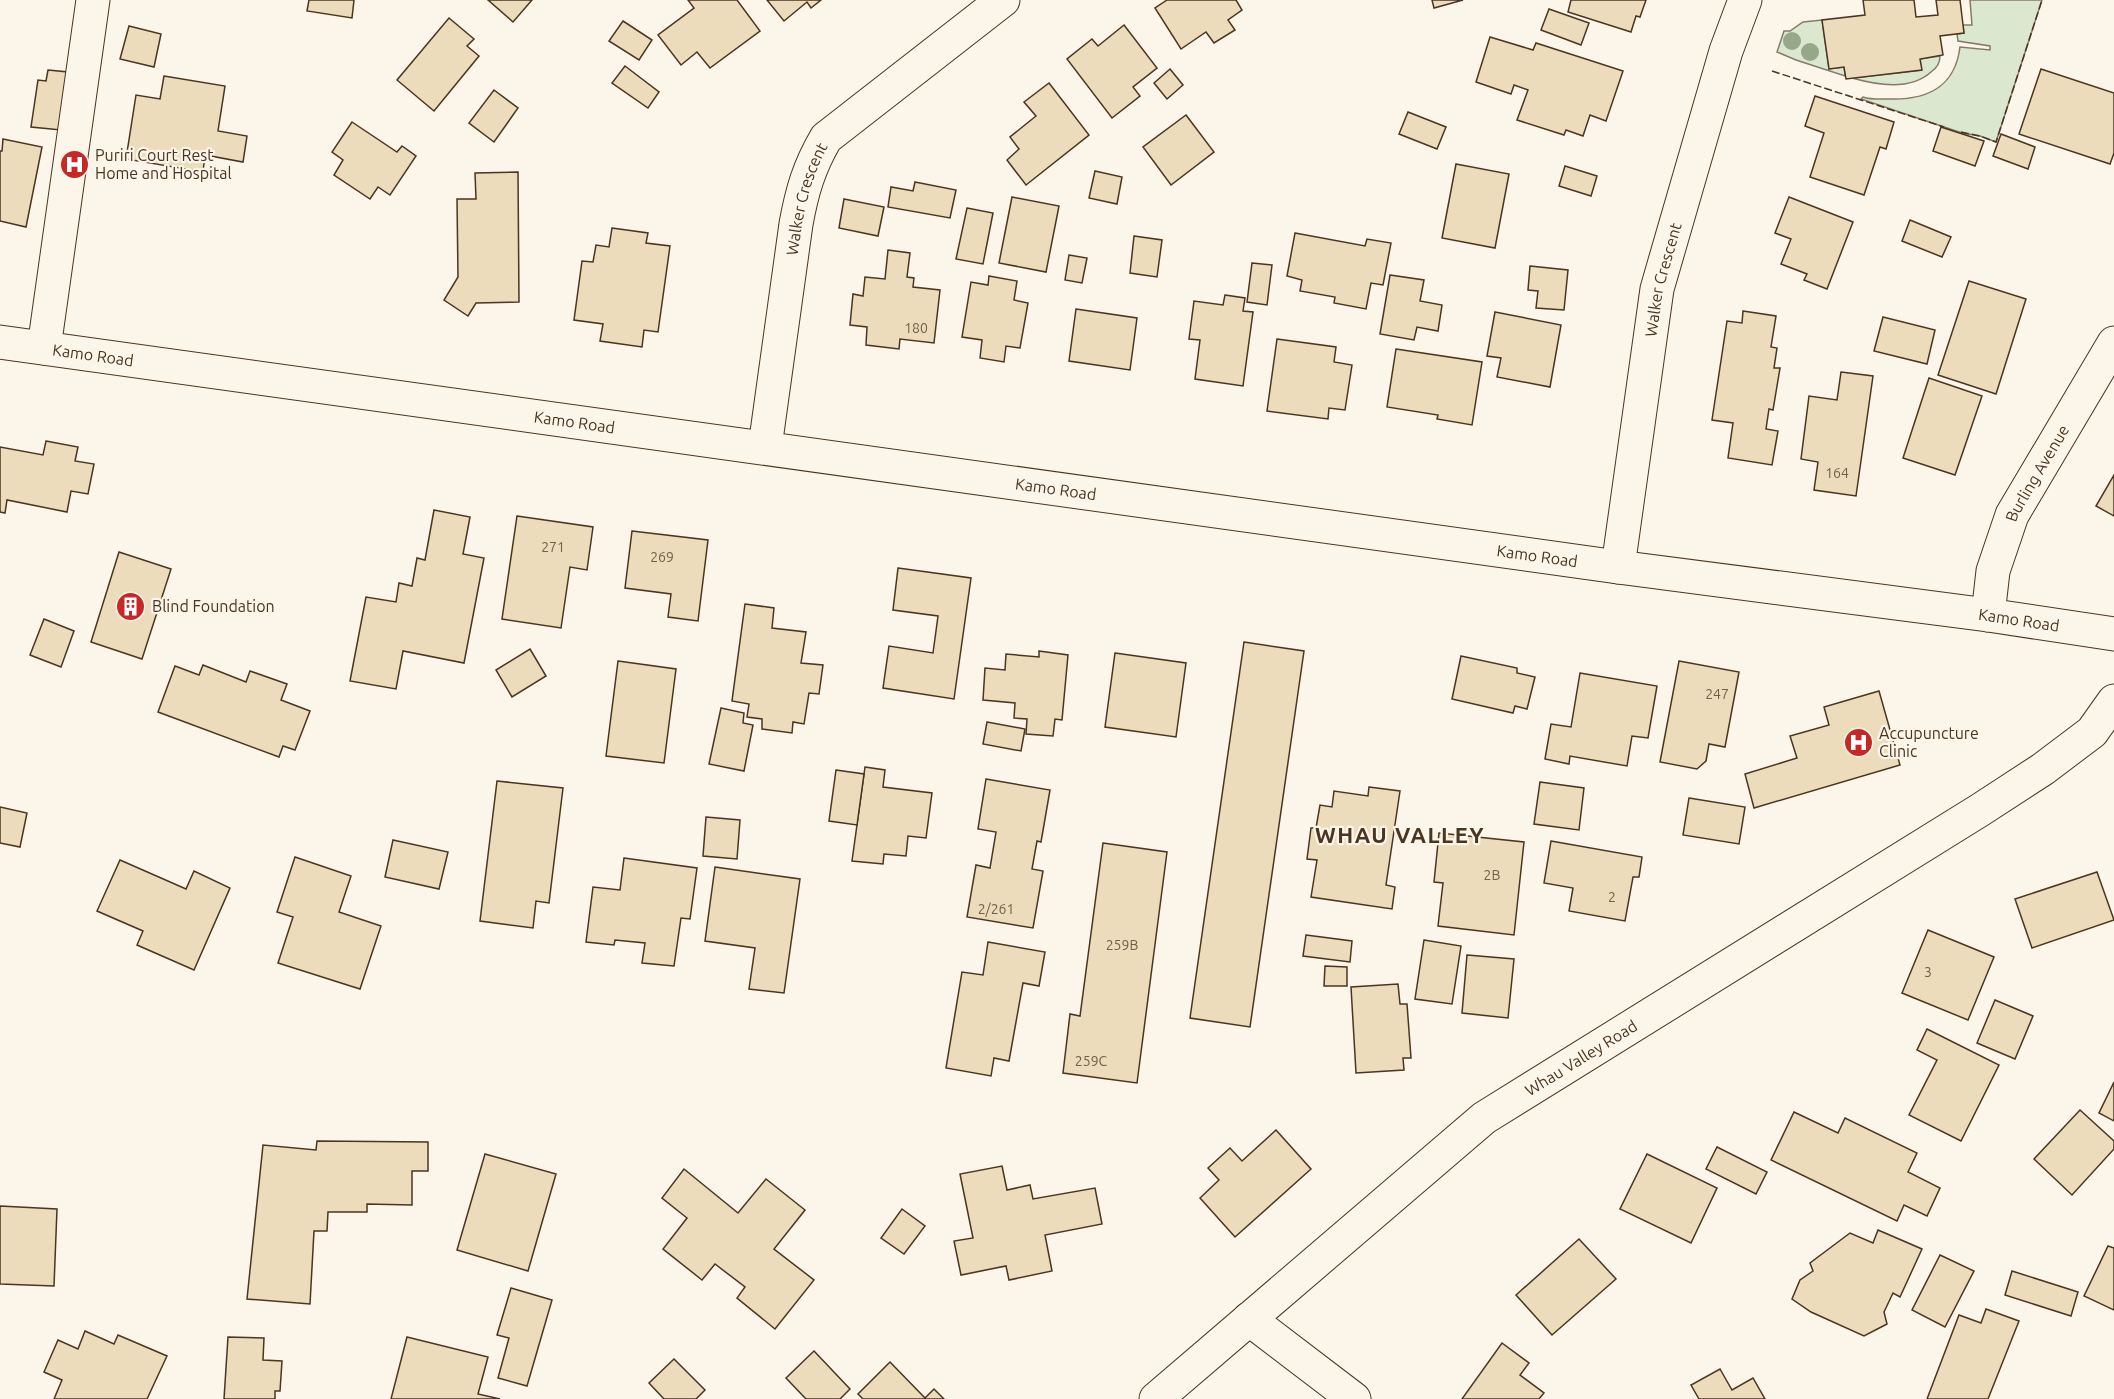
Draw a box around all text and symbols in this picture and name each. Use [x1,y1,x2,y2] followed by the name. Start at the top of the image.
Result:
[783,139,831,256] street label: Walker Crescent
[95,146,232,182] place label: Puriri Court Rest Home and Hospital
[58,148,90,180] hospital icon: Puriri Court Rest Home and Hospital
[1641,220,1685,338] street label: Walker Crescent
[904,320,928,336] house number: 180
[51,340,135,369] street label: Kamo Road
[533,407,616,436] street label: Kamo Road
[2002,422,2072,524] street label: Burling Avenue
[1825,465,1849,481] house number: 164
[1014,474,1098,503] street label: Kamo Road
[541,539,565,555] house number: 271
[1495,541,1579,570] street label: Kamo Road
[650,549,674,565] house number: 269
[115,590,147,622] building icon: Blind Foundation
[152,597,275,615] place label: Blind Foundation
[1977,605,2061,635] street label: Kamo Road
[1705,686,1729,702] house number: 247
[1879,724,1979,760] place label: Accupuncture Clinic
[1842,726,1874,758] hospital icon: Accupuncture Clinic
[1315,822,1485,847] district label: WHAU VALLEY
[1484,867,1500,883] house number: 2B
[1608,889,1616,905] house number: 2
[978,901,1014,917] house number: 2/261
[1106,937,1138,953] house number: 259B
[1924,964,1932,980] house number: 3
[1522,1016,1640,1099] street label: Whau Valley Road
[1075,1053,1108,1069] house number: 259C

